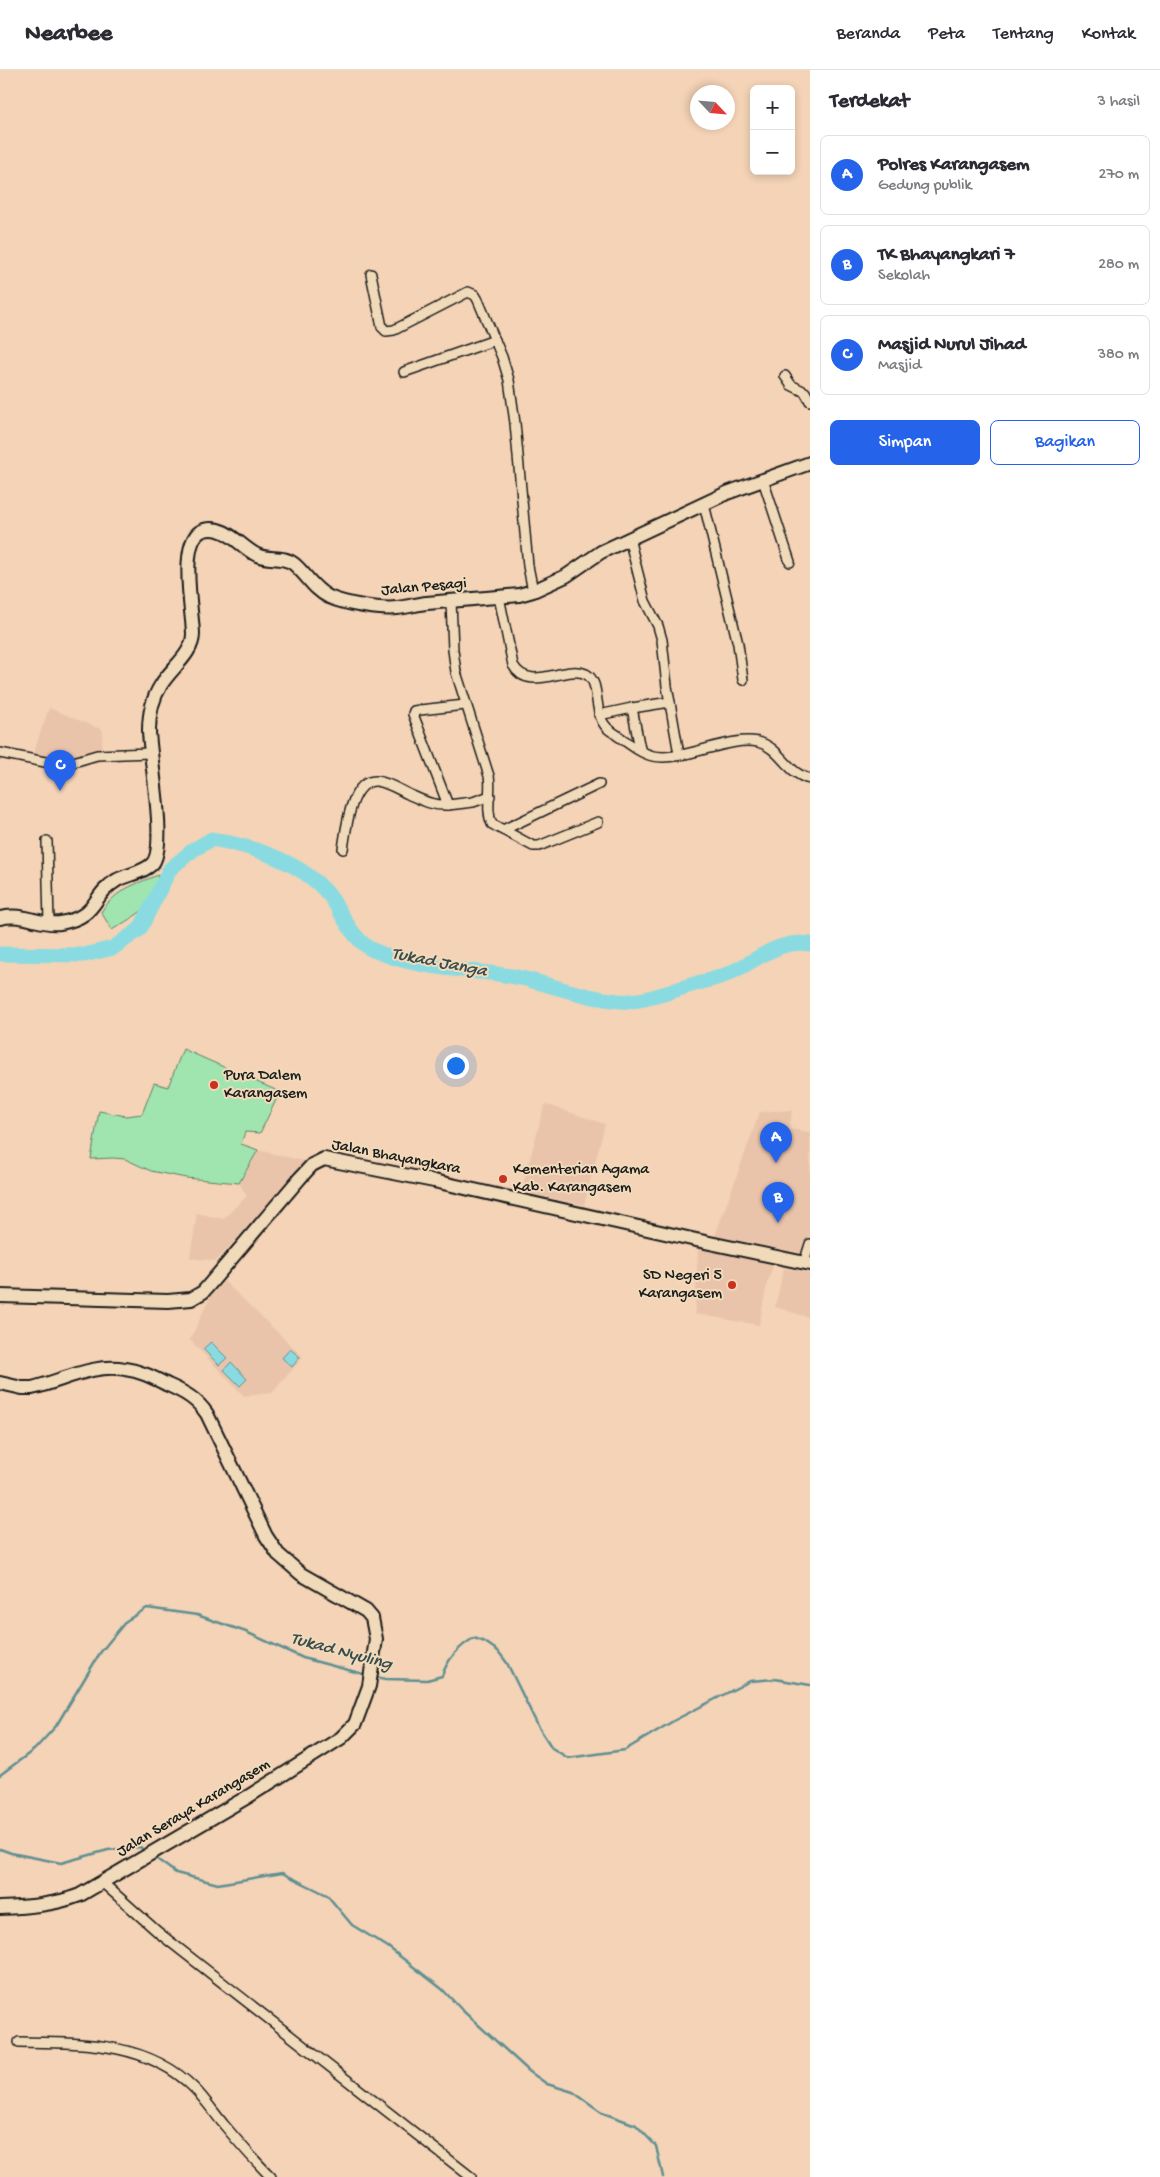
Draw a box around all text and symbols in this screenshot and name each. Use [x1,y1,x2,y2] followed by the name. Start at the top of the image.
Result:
[25,20,112,49] text: Nearbee
[836,24,900,45] text: Beranda
[928,24,965,45] text: Peta
[993,24,1054,45] text: Tentang
[1082,24,1135,45] text: Kontak
[690,85,735,130] north arrow
[750,85,795,175] map controls
[750,85,795,130] button: +
[830,90,909,115] text: Terdekat
[1098,93,1140,112] text: 3 hasil
[750,130,795,175] button: −
[878,154,1030,177] text: Polres Karangasem
[842,166,852,185] text: A
[1099,166,1139,185] text: 270 m
[878,177,972,196] text: Gedung publik
[878,244,1015,267] text: TK Bhayangkari 7
[843,256,851,275] text: B
[1098,256,1139,275] text: 280 m
[878,267,930,286] text: Sekolah
[878,334,1026,357] text: Masjid Nurul Jihad
[843,346,851,365] text: C
[1098,346,1139,365] text: 380 m
[878,357,921,376] text: Masjid
[830,420,980,465] button: Simpan
[990,420,1140,465] button: Bagikan
[381,575,467,601] street label: Jalan Pesagi
[44,750,76,791] pin: C
[390,943,489,983] water label: Tukad Janga
[443,1053,469,1079] your location
[223,1067,308,1104] place label: Pura Dalem Karangasem
[208,1079,220,1091] marker: Pura Dalem Karangasem
[760,1122,792,1163] pin: A
[330,1136,463,1180] street label: Jalan Bhayangkara
[513,1161,650,1198] place label: Kementerian Agama Kab. Karangasem
[497,1173,509,1185] marker: Kementerian Agama Kab. Karangasem
[762,1182,794,1223] pin: B
[639,1267,723,1304] place label: SD Negeri 5 Karangasem
[726,1279,738,1291] marker: SD Negeri 5 Karangasem
[288,1628,396,1676] water label: Tukad Nyuling
[114,1755,275,1862] street label: Jalan Seraya Karangasem

